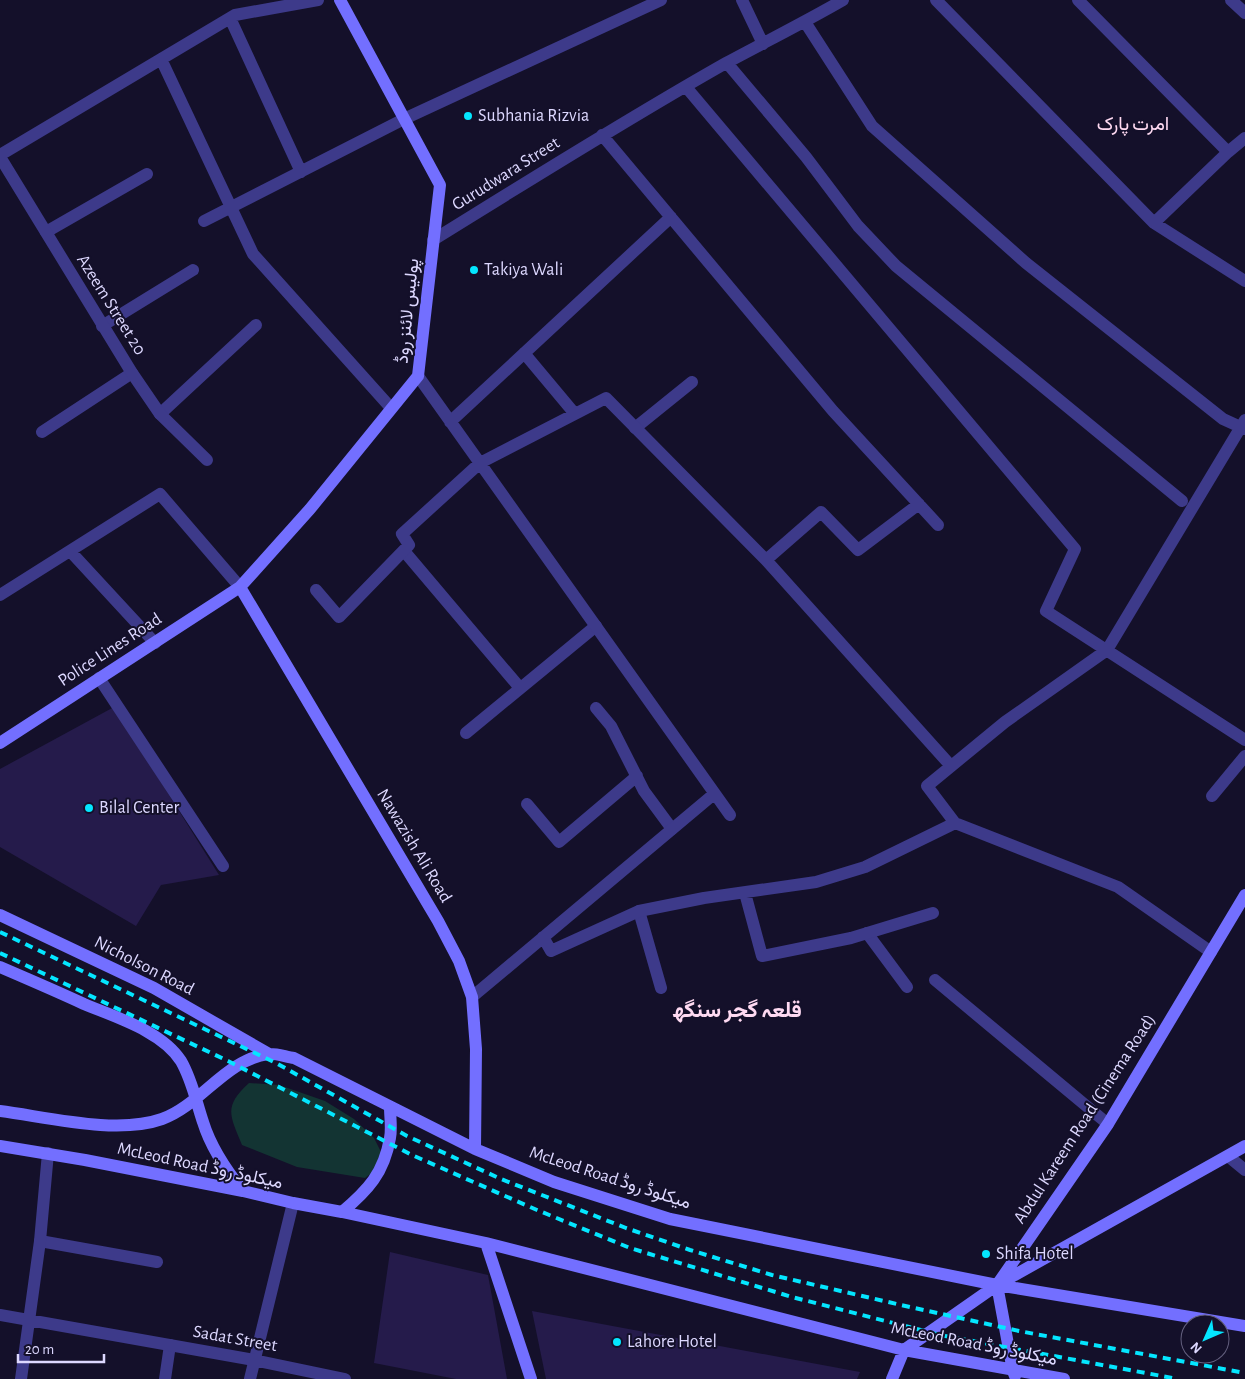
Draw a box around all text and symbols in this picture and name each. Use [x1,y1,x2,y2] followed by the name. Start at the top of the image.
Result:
[478,107,589,125] place label: Subhania Rizvia
[462,110,474,122] marker: Subhania Rizvia
[1097,115,1169,137] district label: امرت پارک
[449,134,563,214] street label: Gurudwara Street
[73,252,149,358] street label: Azeem Street 20
[393,257,424,365] street label: پولیس لائنز روڈ
[484,261,563,279] place label: Takiya Wali
[468,264,480,276] marker: Takiya Wali
[55,610,165,690] street label: Police Lines Road
[373,786,455,906] street label: Nawazish Ali Road
[99,799,180,817] place label: Bilal Center
[83,802,95,814] marker: Bilal Center
[91,933,197,999] street label: Nicholson Road
[672,999,802,1023] district label: قلعہ گجر سنگھ
[1011,1011,1159,1227] street label: Abdul Kareem Road (Cinema Road)
[115,1139,285,1193] street label: McLeod Road میکلوڈ روڈ
[527,1142,693,1214] street label: McLeod Road میکلوڈ روڈ
[996,1245,1074,1263] place label: Shifa Hotel
[980,1248,992,1260] marker: Shifa Hotel
[1180,1314,1230,1364] north arrow
[889,1318,1059,1370] street label: McLeod Road میکلوڈ روڈ
[191,1323,279,1355] street label: Sadat Street
[18,1332,104,1364] scale bar
[627,1333,717,1351] place label: Lahore Hotel
[611,1336,623,1348] marker: Lahore Hotel
[1188,1339,1205,1356] text: N
[25,1342,54,1357] text: 20 m

